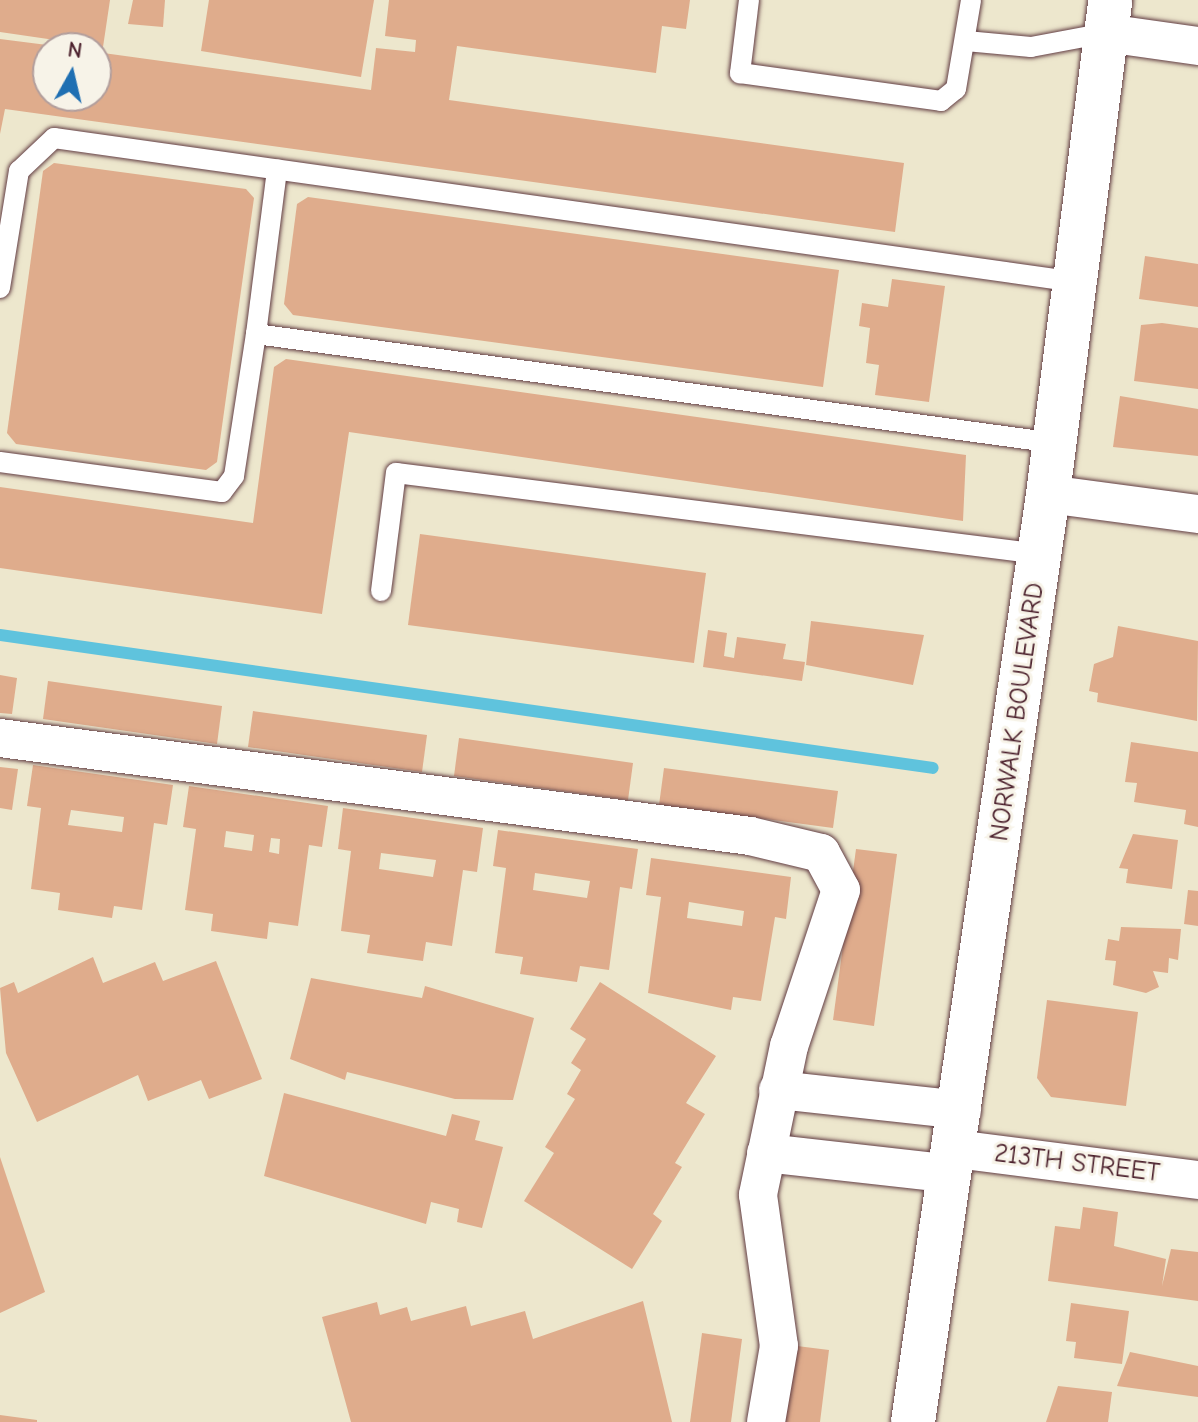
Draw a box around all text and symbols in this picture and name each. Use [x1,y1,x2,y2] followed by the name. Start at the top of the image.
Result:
[32,32,112,112] north arrow
[66,36,84,64] text: N
[984,581,1052,843] street label: NORWALK BOULEVARD
[992,1138,1162,1190] street label: 213TH STREET

